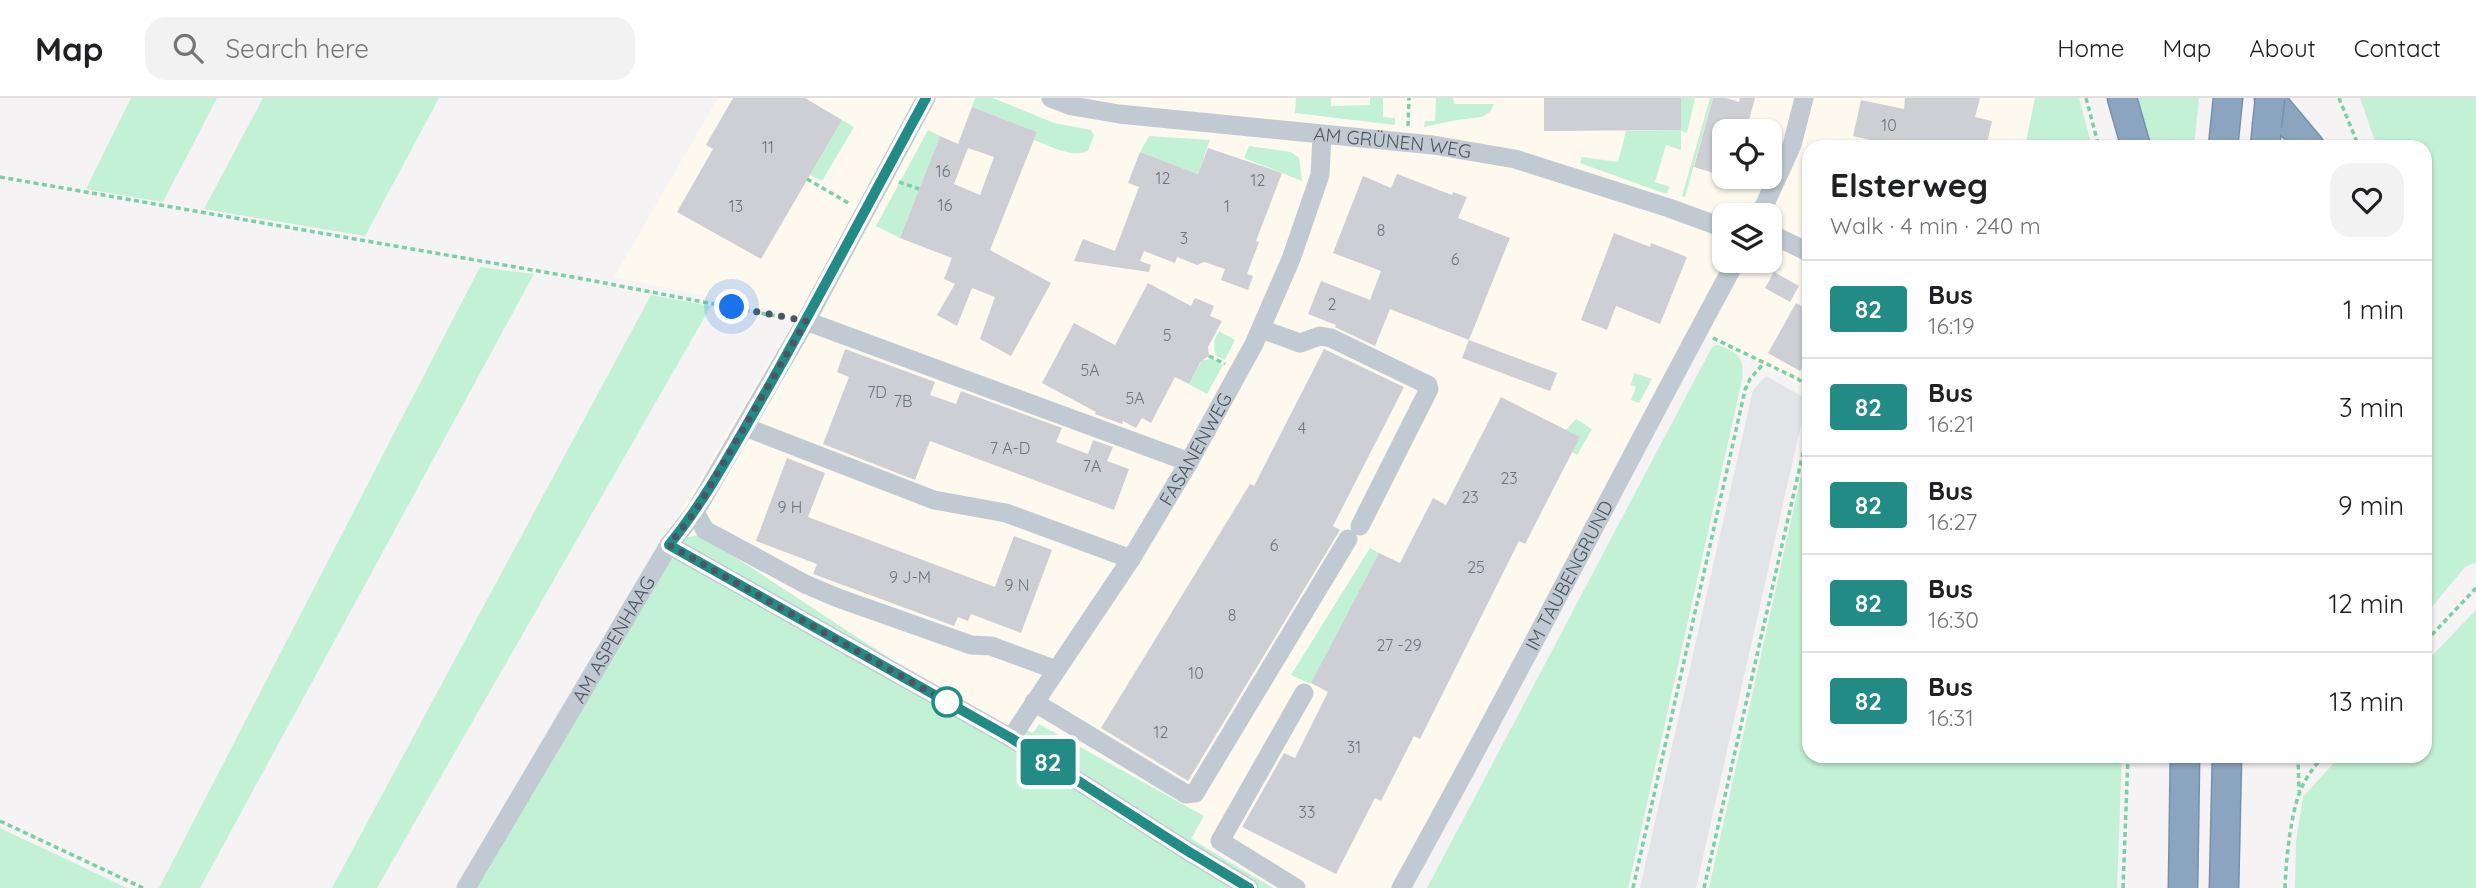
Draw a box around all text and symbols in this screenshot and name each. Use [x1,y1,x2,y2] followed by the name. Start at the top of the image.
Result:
[145,17,635,80] search box
[35,28,103,69] text: Map
[169,29,207,67] icon: search
[225,32,369,65] text: Search here
[2057,33,2124,63] text: Home
[2162,33,2211,63] text: Map
[2249,33,2316,63] text: About
[2354,33,2441,63] text: Contact
[1881,115,1897,135] house number: 10
[1712,119,1782,273] map controls
[1712,119,1782,189] button: locate
[1312,121,1473,163] street label: AM GRÜNEN WEG
[762,137,774,157] house number: 11
[936,161,951,181] house number: 16
[2330,163,2404,237] button: heart
[1830,164,1988,205] text: Elsterweg
[1156,168,1171,188] house number: 12
[1251,170,1266,190] house number: 12
[938,195,953,215] house number: 16
[729,196,743,216] house number: 13
[1224,196,1230,216] house number: 1
[1712,203,1782,273] button: layers
[1830,211,2041,240] text: Walk · 4 min · 240 m
[1377,220,1385,240] house number: 8
[1180,228,1188,248] house number: 3
[1451,249,1460,269] house number: 6
[1928,278,1973,311] text: Bus
[714,289,749,324] your location
[2343,293,2404,326] text: 1 min
[1328,294,1337,314] house number: 2
[1855,294,1882,324] text: 82
[1928,311,1975,340] text: 16:19
[1163,325,1171,345] house number: 5
[1080,360,1100,380] house number: 5A
[1928,376,1973,409] text: Bus
[867,382,887,402] house number: 7D
[1125,388,1145,408] house number: 5A
[1154,388,1237,510] street label: FASANENWEG
[894,391,912,411] house number: 7B
[2339,391,2404,424] text: 3 min
[1855,392,1882,422] text: 82
[1928,409,1974,438] text: 16:21
[1298,418,1306,438] house number: 4
[990,438,1030,458] house number: 7 A-D
[1083,456,1101,476] house number: 7A
[1500,468,1518,488] house number: 23
[1928,474,1973,507] text: Bus
[1461,487,1479,507] house number: 23
[2338,489,2404,522] text: 9 min
[1855,490,1882,520] text: 82
[1520,496,1618,654] street label: IM TAUBENGRUND
[778,497,802,517] house number: 9 H
[1928,507,1977,536] text: 16:27
[1270,535,1279,555] house number: 6
[1467,557,1485,577] house number: 25
[889,567,931,587] house number: 9 J-M
[566,571,660,707] street label: AM ASPENHAAG
[1928,572,1973,605] text: Bus
[1005,575,1029,595] house number: 9 N
[2329,587,2404,620] text: 12 min
[1855,588,1882,618] text: 82
[1228,605,1236,625] house number: 8
[1928,605,1979,634] text: 16:30
[1376,635,1422,655] house number: 27 -29
[1188,663,1204,683] house number: 10
[1928,670,1973,703] text: Bus
[2329,685,2404,718] text: 13 min
[1855,686,1882,716] text: 82
[932,687,962,717] unlabelled marker
[1928,703,1974,732] text: 16:31
[1154,722,1169,742] house number: 12
[1347,737,1361,757] house number: 31
[1016,739,1080,785] line badge: 82
[1035,747,1061,777] text: 82
[1299,802,1315,822] house number: 33

